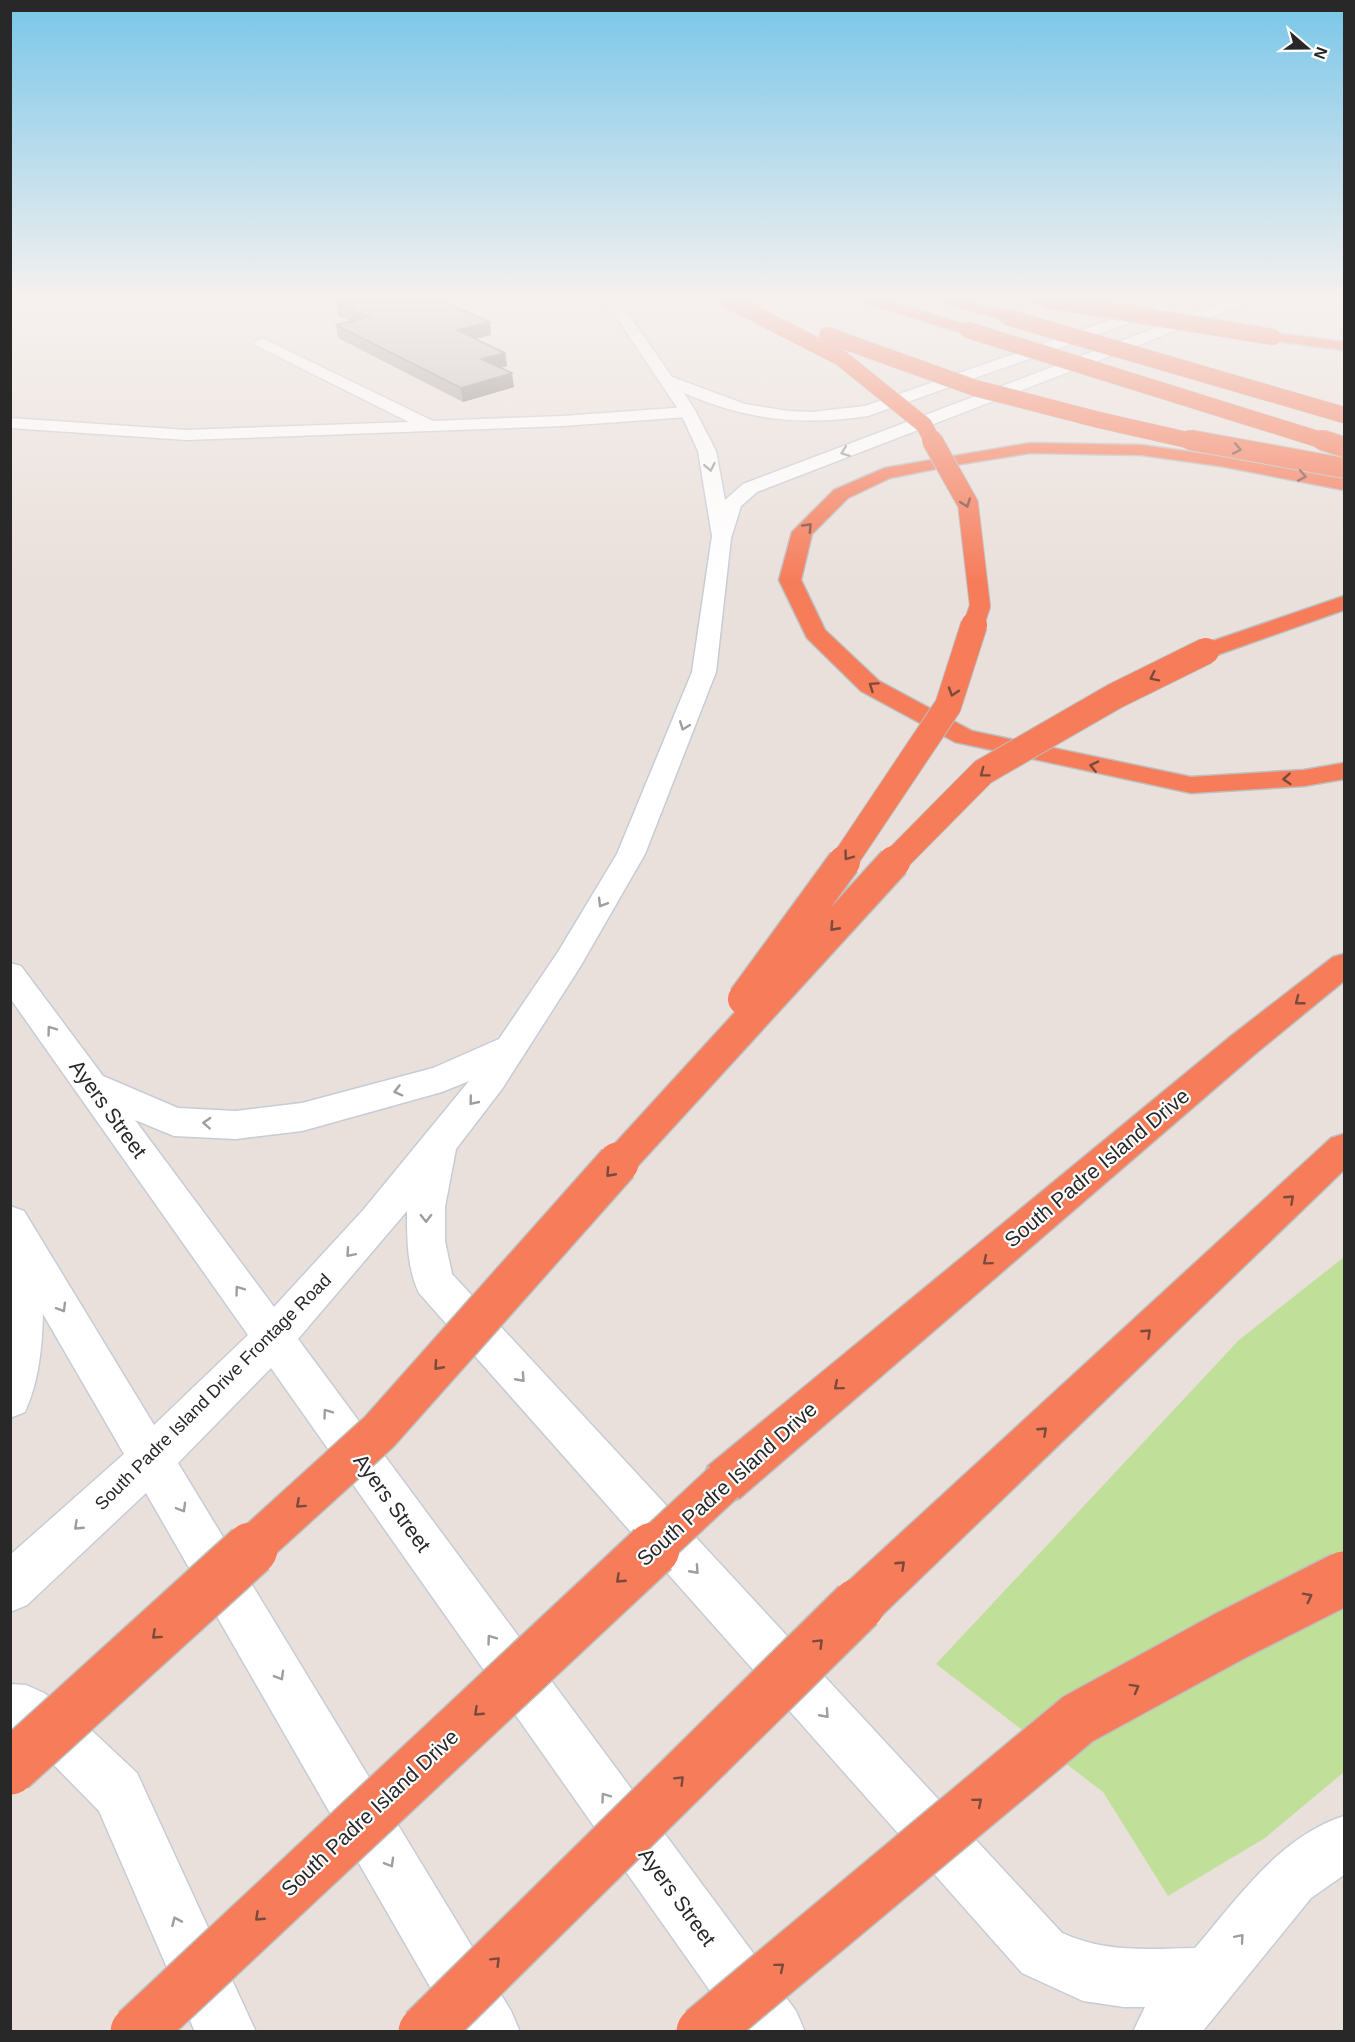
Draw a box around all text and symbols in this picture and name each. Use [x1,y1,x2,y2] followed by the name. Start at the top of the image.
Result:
[1277,18,1337,78] north arrow
[1311,45,1331,61] text: N
[1231,442,1241,455] one-way arrow
[840,444,851,457] one-way arrow
[703,461,716,471] one-way arrow
[1297,469,1307,482] one-way arrow
[958,497,971,508] one-way arrow
[801,523,812,534] one-way arrow
[1149,670,1160,682] one-way arrow
[869,683,880,694] one-way arrow
[948,686,960,697] one-way arrow
[679,720,691,731] one-way arrow
[1089,760,1099,773] one-way arrow
[980,766,991,777] one-way arrow
[1282,772,1291,785] one-way arrow
[844,849,855,860] one-way arrow
[598,897,610,907] one-way arrow
[830,921,841,931] one-way arrow
[1294,994,1305,1005] one-way arrow
[47,1026,58,1037] one-way arrow
[65,1055,152,1162] street label: Ayers Street
[393,1084,404,1096] one-way arrow
[1000,1084,1193,1251] street label: South Padre Island Drive
[470,1095,481,1106] one-way arrow
[203,1117,212,1130] one-way arrow
[606,1166,617,1177] one-way arrow
[1282,1196,1293,1207] one-way arrow
[420,1214,432,1223] one-way arrow
[346,1246,357,1257] one-way arrow
[983,1253,994,1264] one-way arrow
[91,1270,335,1514] street label: South Padre Island Drive Frontage Road
[235,1286,246,1297] one-way arrow
[54,1302,66,1312] one-way arrow
[1140,1329,1151,1340] one-way arrow
[434,1359,445,1369] one-way arrow
[514,1372,525,1382] one-way arrow
[834,1379,845,1390] one-way arrow
[632,1397,821,1570] street label: South Padre Island Drive
[323,1408,334,1419] one-way arrow
[1036,1427,1046,1438] one-way arrow
[349,1449,436,1556] street label: Ayers Street
[297,1496,308,1507] one-way arrow
[174,1502,186,1513] one-way arrow
[74,1519,85,1530] one-way arrow
[894,1561,905,1572] one-way arrow
[687,1563,698,1574] one-way arrow
[617,1572,627,1583] one-way arrow
[1301,1592,1312,1604] one-way arrow
[153,1628,163,1639] one-way arrow
[487,1634,498,1645] one-way arrow
[812,1640,823,1651] one-way arrow
[273,1670,285,1681] one-way arrow
[1129,1684,1139,1695] one-way arrow
[474,1705,485,1716] one-way arrow
[818,1708,829,1718] one-way arrow
[276,1725,463,1901] street label: South Padre Island Drive
[674,1776,684,1787] one-way arrow
[601,1792,612,1803] one-way arrow
[971,1798,982,1809] one-way arrow
[634,1843,721,1950] street label: Ayers Street
[383,1857,394,1867] one-way arrow
[255,1910,265,1921] one-way arrow
[171,1916,183,1927] one-way arrow
[1233,1934,1244,1945] one-way arrow
[490,1957,500,1968] one-way arrow
[773,1963,784,1974] one-way arrow

